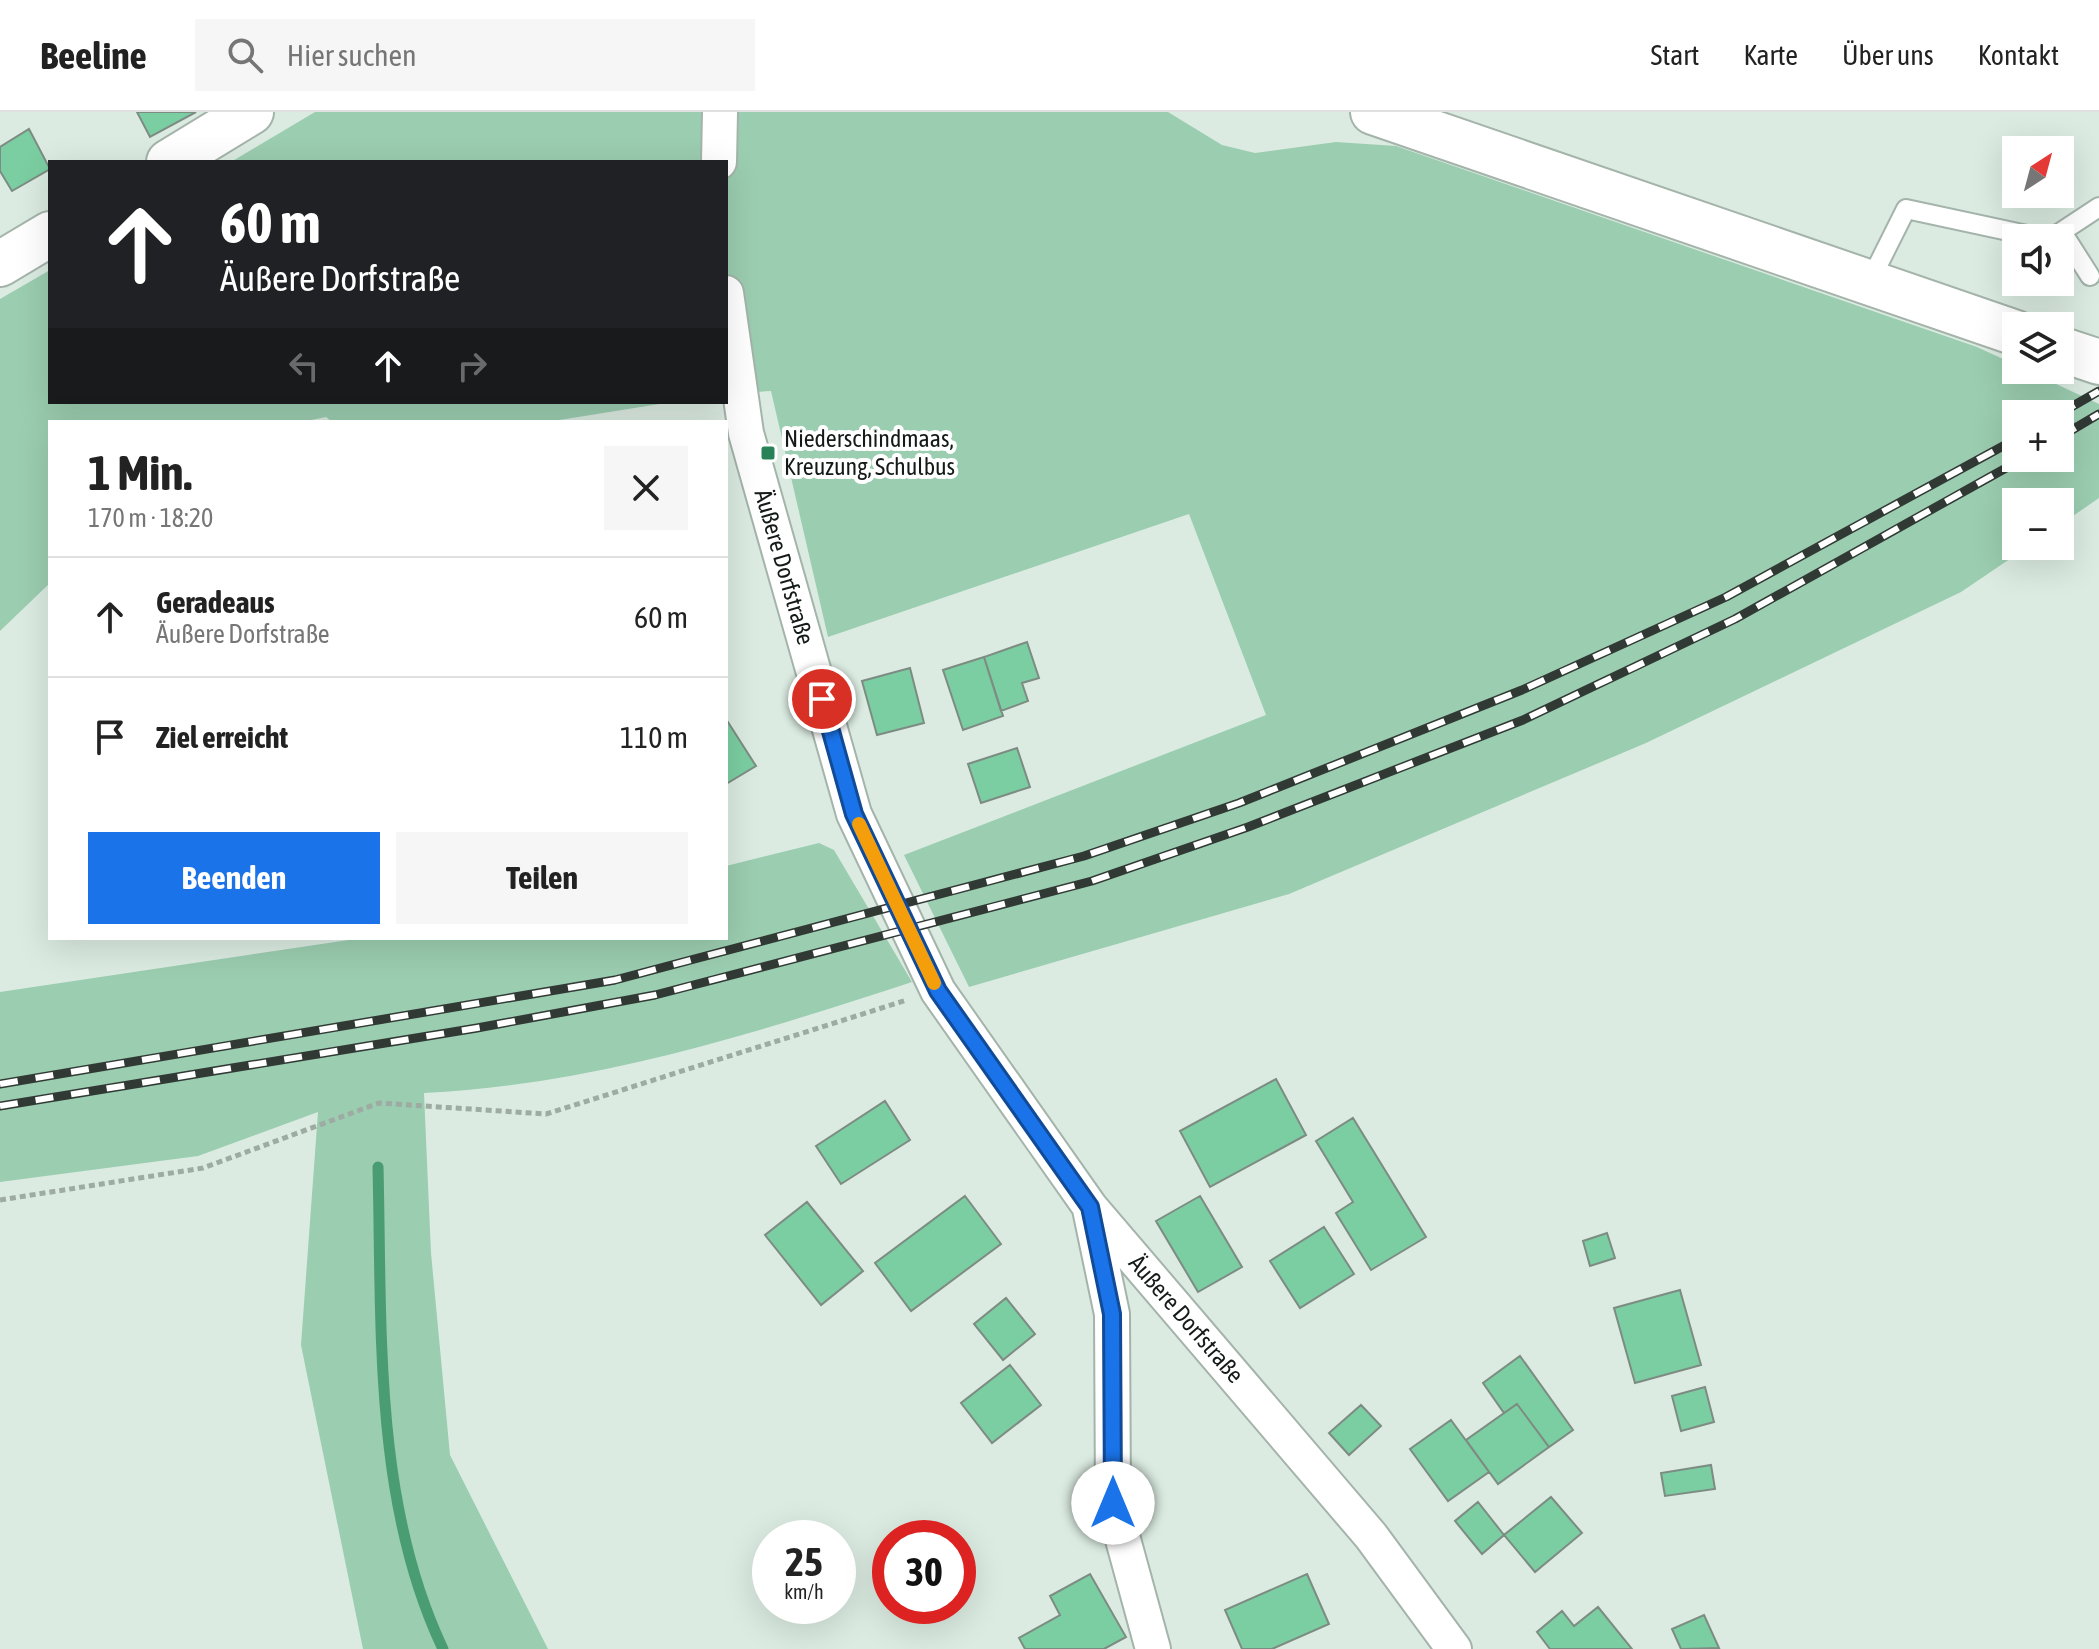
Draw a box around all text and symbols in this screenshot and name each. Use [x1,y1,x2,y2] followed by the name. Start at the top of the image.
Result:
[195,19,755,91] search box
[223,33,267,77] icon: search
[40,34,147,77] text: Beeline
[287,38,417,72] text: Hier suchen
[1650,39,1699,71] text: Start
[1743,39,1798,71] text: Karte
[1842,39,1934,71] text: Über uns
[1978,39,2059,71] text: Kontakt
[2002,136,2074,208] north arrow
[2002,136,2074,560] map controls
[220,191,321,255] text: 60 m
[88,192,192,296] icon: ahead
[2002,224,2074,296] button: sound
[220,257,460,299] text: Äußere Dorfstraße
[2002,312,2074,384] button: layers
[282,344,326,388] icon: left
[366,344,410,388] icon: ahead
[450,344,494,388] icon: right
[2002,400,2074,472] button: +
[784,425,955,480] place label: Niederschindmaas, Kreuzung, Schulbus
[759,444,777,462] marker: Niederschindmaas, Kreuzung, Schulbus
[88,445,192,500] text: 1 Min.
[604,446,688,530] button: close
[749,486,820,648] street label: Äußere Dorfstraße
[2002,488,2074,560] button: −
[88,503,213,533] text: 170 m · 18:20
[156,585,275,619] text: Geradeaus
[88,595,132,639] icon: ahead
[634,600,688,634] text: 60 m
[156,619,330,649] text: Äußere Dorfstraße
[788,665,856,733] pin
[800,677,844,721] icon: arrive
[88,715,132,759] icon: arrive
[156,720,288,754] text: Ziel erreicht
[620,720,688,754] text: 110 m
[88,832,380,924] button: Beenden
[396,832,688,924] button: Teilen
[1124,1249,1249,1388] street label: Äußere Dorfstraße
[1071,1461,1155,1545] position arrow
[872,1520,976,1624] speed limit sign: 30
[785,1539,823,1584] text: 25
[784,1580,824,1603] text: km/h

